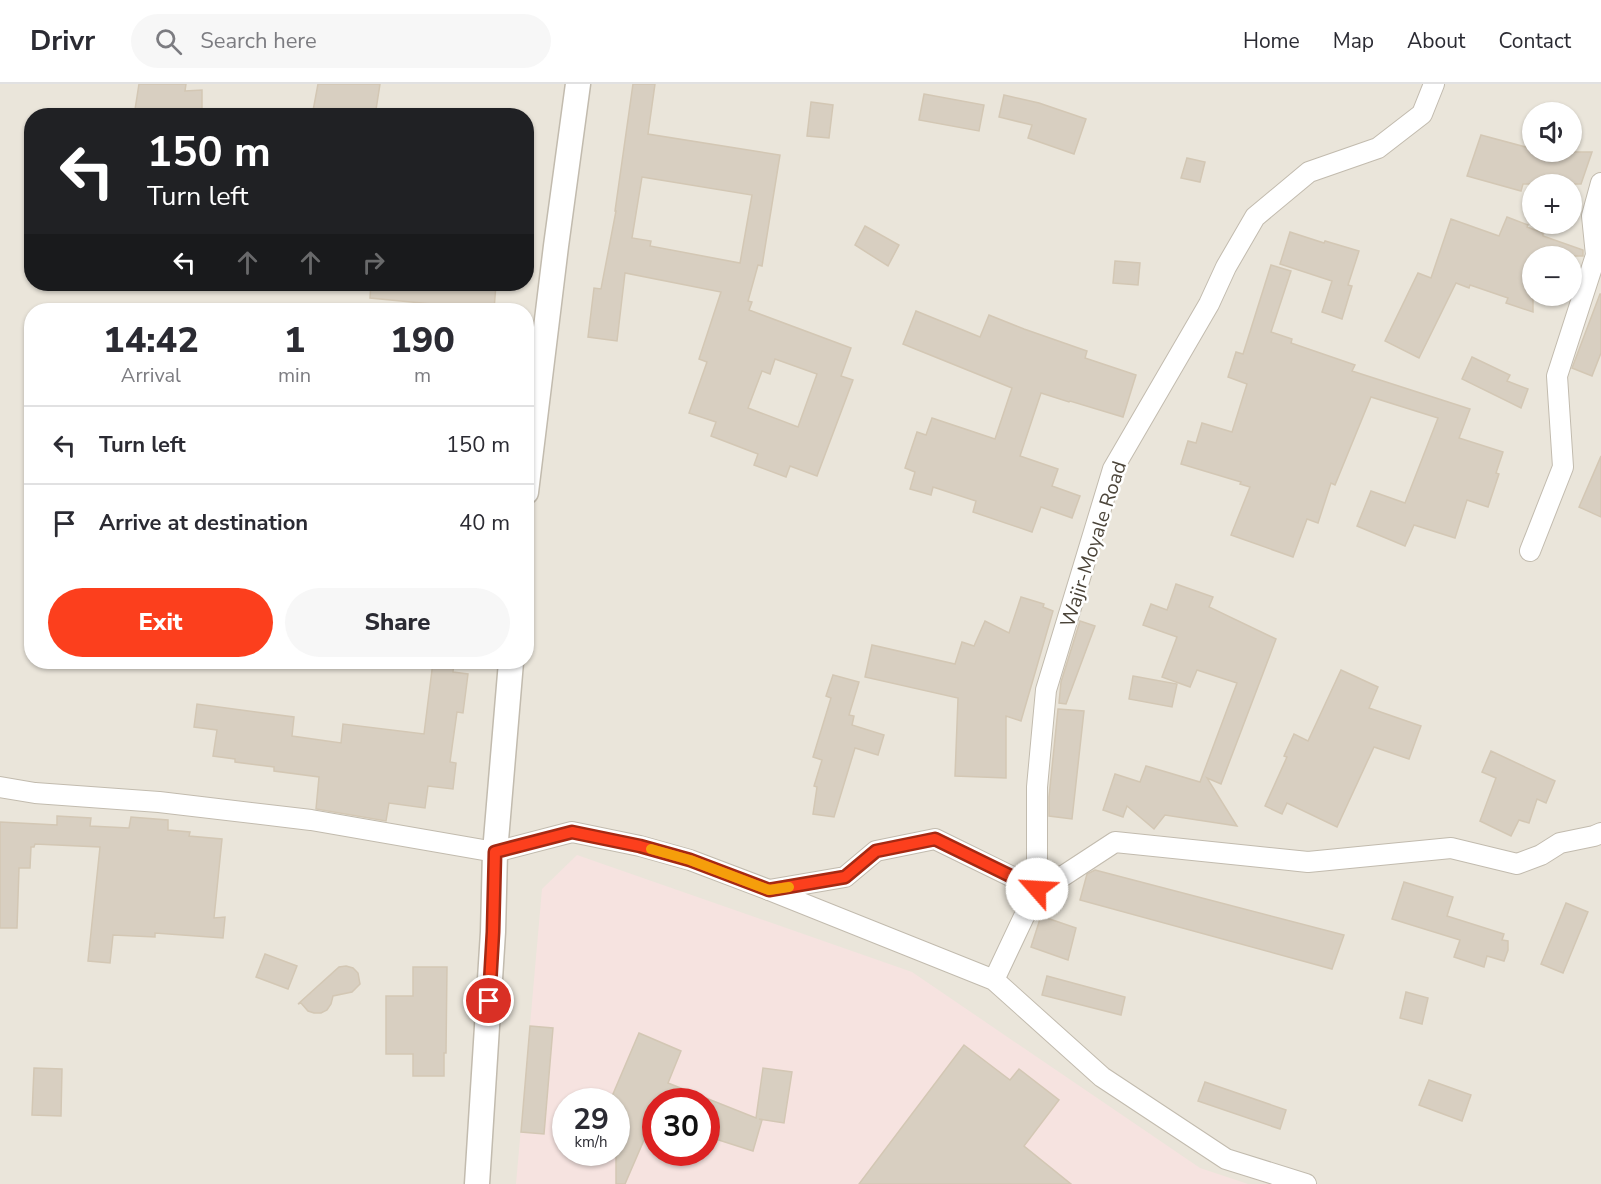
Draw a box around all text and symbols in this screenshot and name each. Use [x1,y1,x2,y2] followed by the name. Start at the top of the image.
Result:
[131,14,551,68] search box
[30,22,95,60] text: Drivr
[152,25,185,58] icon: search
[200,26,317,56] text: Search here
[1243,27,1300,55] text: Home
[1333,27,1374,55] text: Map
[1407,27,1465,55] text: About
[1498,27,1571,55] text: Contact
[1522,102,1582,306] map controls
[1522,102,1582,162] button: sound
[147,124,271,181] text: 150 m
[48,132,126,210] icon: left
[1522,174,1582,234] button: +
[147,178,248,215] text: Turn left
[168,246,201,279] icon: left
[231,246,264,279] icon: ahead
[294,246,327,279] icon: ahead
[357,246,390,279] icon: right
[1522,246,1582,306] button: −
[103,316,199,365] text: 14:42
[284,316,305,365] text: 1
[390,316,455,365] text: 190
[121,362,181,389] text: Arrival
[278,362,311,389] text: min
[414,362,431,389] text: m
[48,429,81,462] icon: left
[99,430,186,460] text: Turn left
[446,430,510,460] text: 150 m
[1054,458,1133,631] street label: Wajir-Moyale Road
[48,507,81,540] icon: arrive
[99,508,308,538] text: Arrive at destination
[459,508,510,538] text: 40 m
[48,588,273,657] button: Exit
[285,588,510,657] button: Share
[1005,857,1069,921] position arrow
[463,975,514,1026] pin
[472,984,505,1017] icon: arrive
[642,1088,720,1166] speed limit sign: 30
[573,1099,609,1140] text: 29
[574,1132,608,1152] text: km/h

